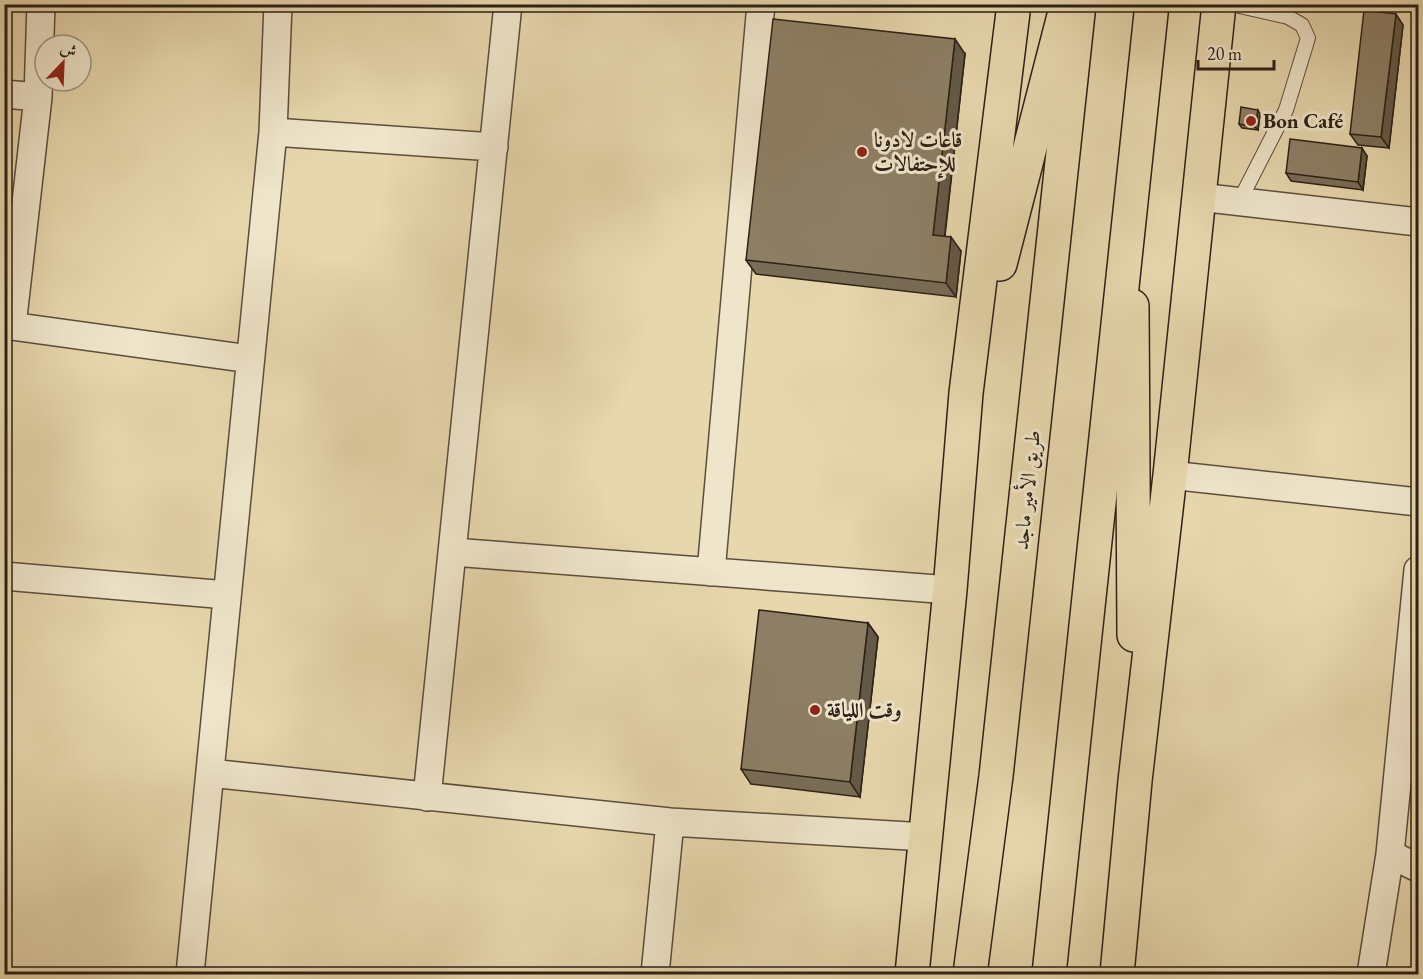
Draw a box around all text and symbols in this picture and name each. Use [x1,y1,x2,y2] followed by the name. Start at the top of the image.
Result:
[33,33,93,93] north arrow
[1198,33,1274,71] scale bar
[57,37,80,62] text: ش
[1207,42,1242,65] text: 20 m
[1263,107,1343,134] place label: Bon Café
[1244,114,1258,128] marker: Bon Café
[874,126,963,179] place label: قاعات لادونا للإحتفالات
[855,145,869,159] marker: قاعات لادونا للإحتفالات
[1006,429,1046,551] street label: طريق الأمير ماجد
[827,696,902,723] place label: وقت اللياقة
[808,703,822,717] marker: وقت اللياقة

